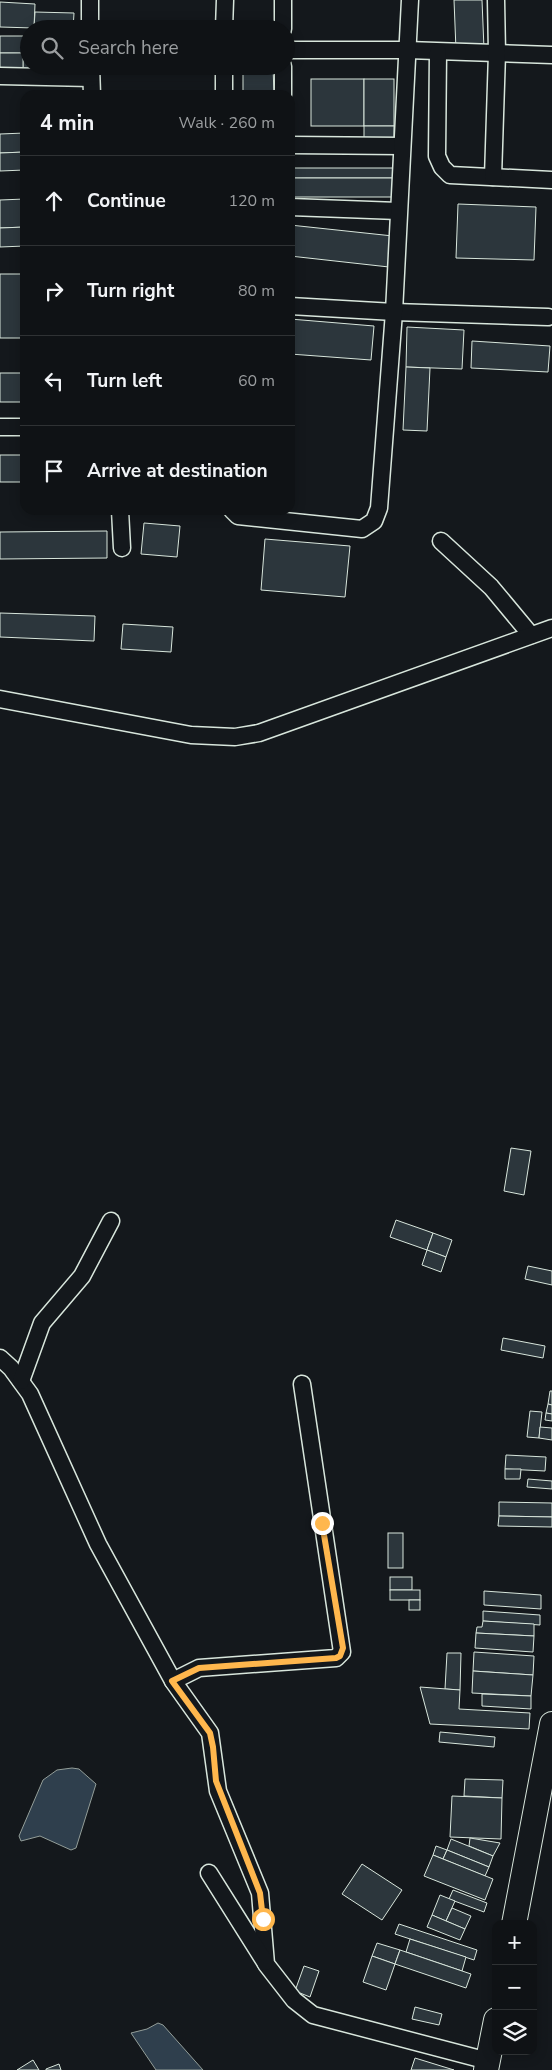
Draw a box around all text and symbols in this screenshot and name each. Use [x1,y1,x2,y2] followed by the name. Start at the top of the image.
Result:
[20,20,295,75] search box
[38,34,66,62] icon: search
[78,35,179,61] text: Search here
[40,109,94,137] text: 4 min
[179,112,275,134] text: Walk · 260 m
[40,187,68,215] icon: ahead
[87,188,166,214] text: Continue
[228,190,275,212] text: 120 m
[40,277,68,305] icon: right
[87,278,174,304] text: Turn right
[238,280,275,302] text: 80 m
[40,367,68,395] icon: left
[87,368,162,394] text: Turn left
[238,370,275,392] text: 60 m
[40,457,68,485] icon: arrive
[87,458,268,484] text: Arrive at destination
[311,1512,334,1535] route end
[252,1908,275,1931] route start
[492,1920,537,2055] map controls
[492,1920,537,1965] button: +
[492,1965,537,2010] button: −
[492,2010,537,2055] button: layers

